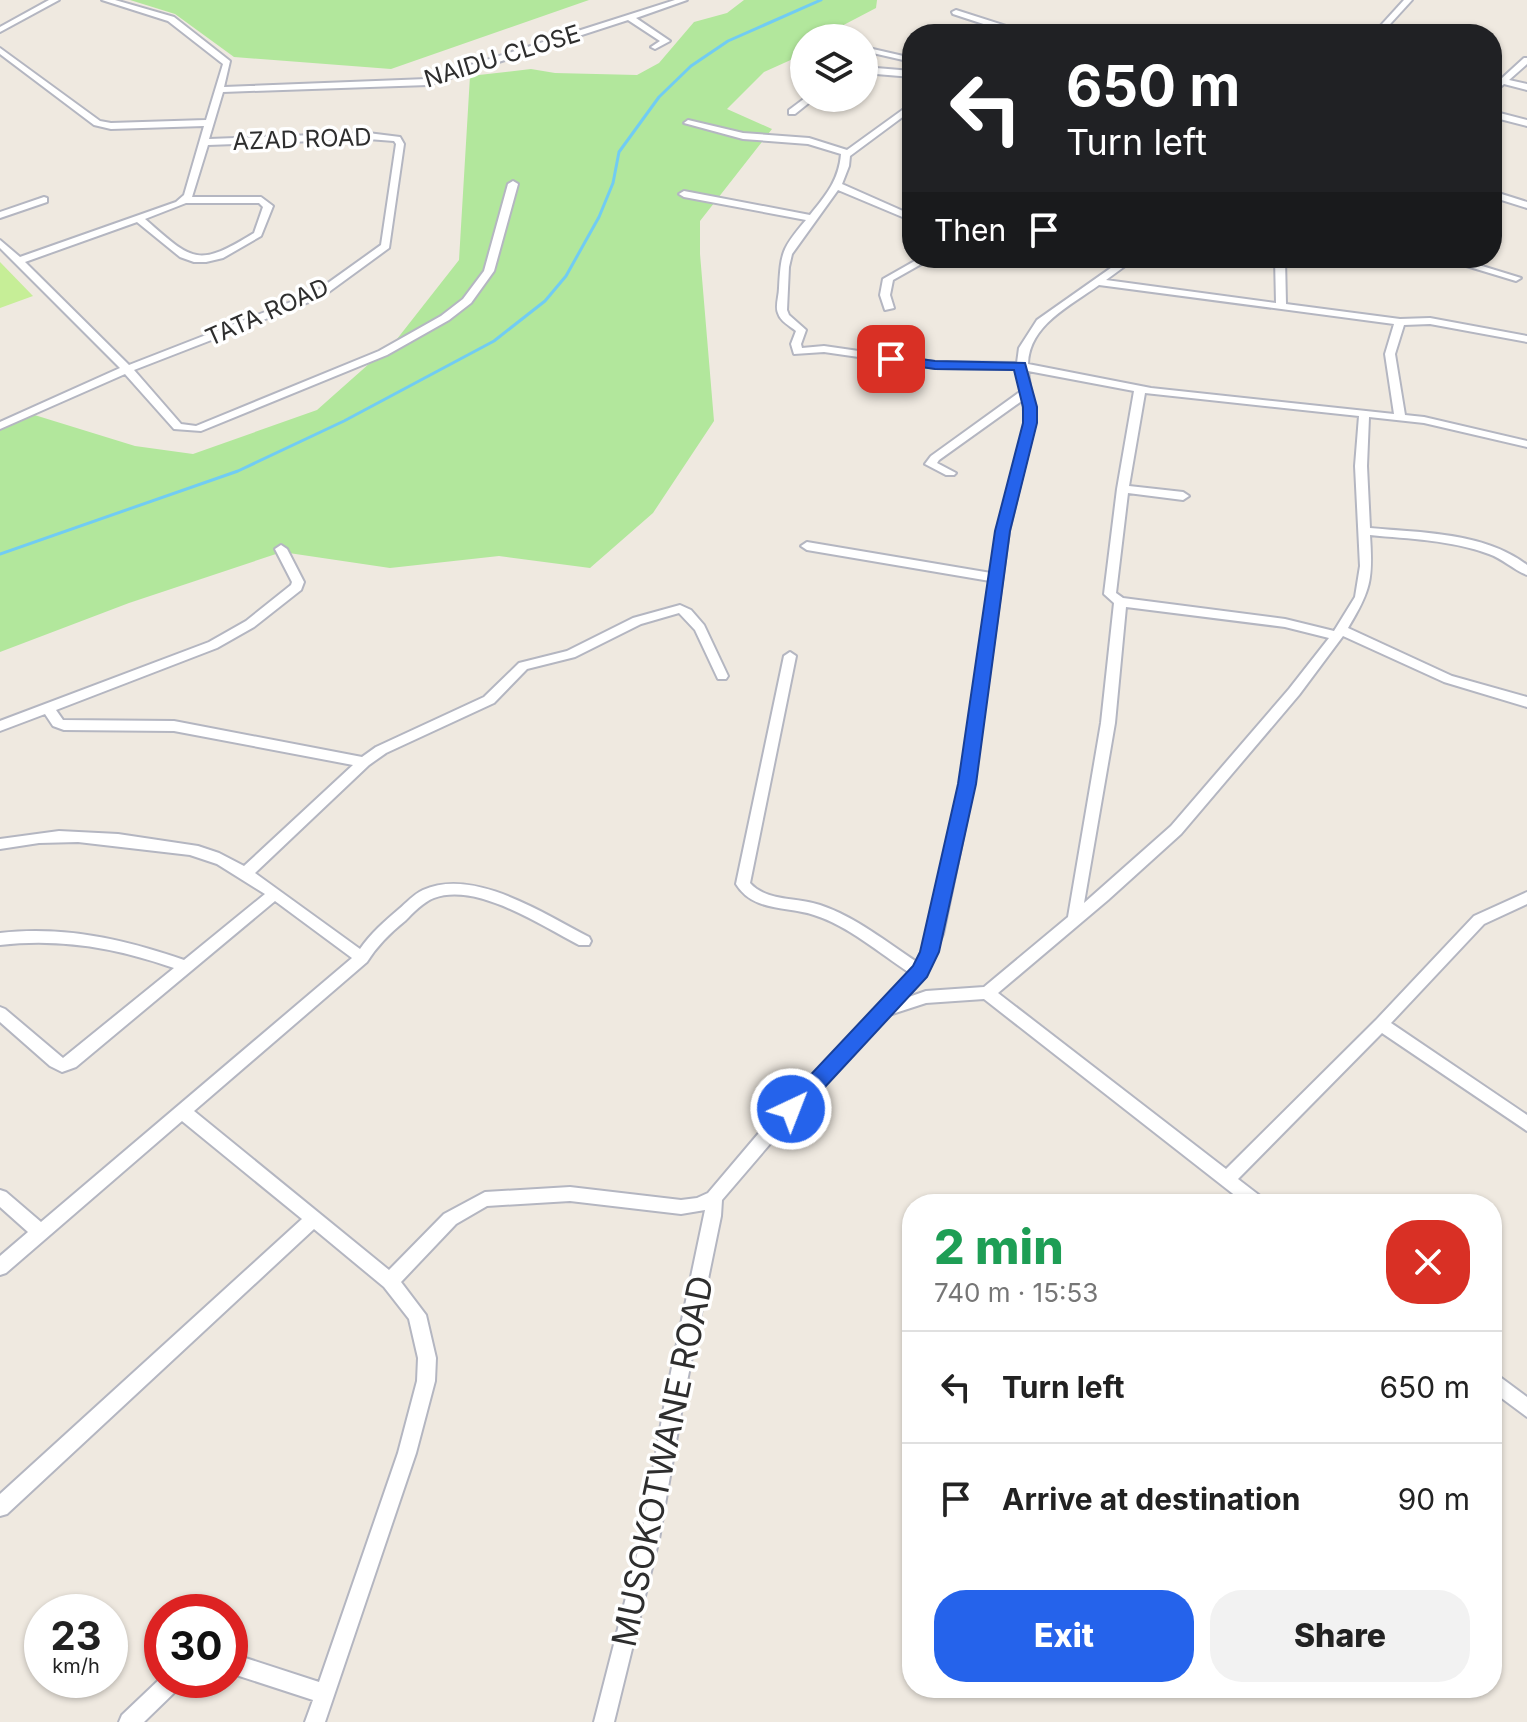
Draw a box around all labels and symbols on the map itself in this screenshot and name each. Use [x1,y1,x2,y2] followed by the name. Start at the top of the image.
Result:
[420,19,584,93] street label: NAIDU CLOSE
[232,122,372,156] street label: AZAD ROAD
[201,272,333,352] street label: TATA ROAD
[857,325,925,393] pin
[749,1067,833,1151] position arrow
[603,1272,721,1650] street label: MUSOKOTWANE ROAD
[144,1594,248,1698] speed limit sign: 30

